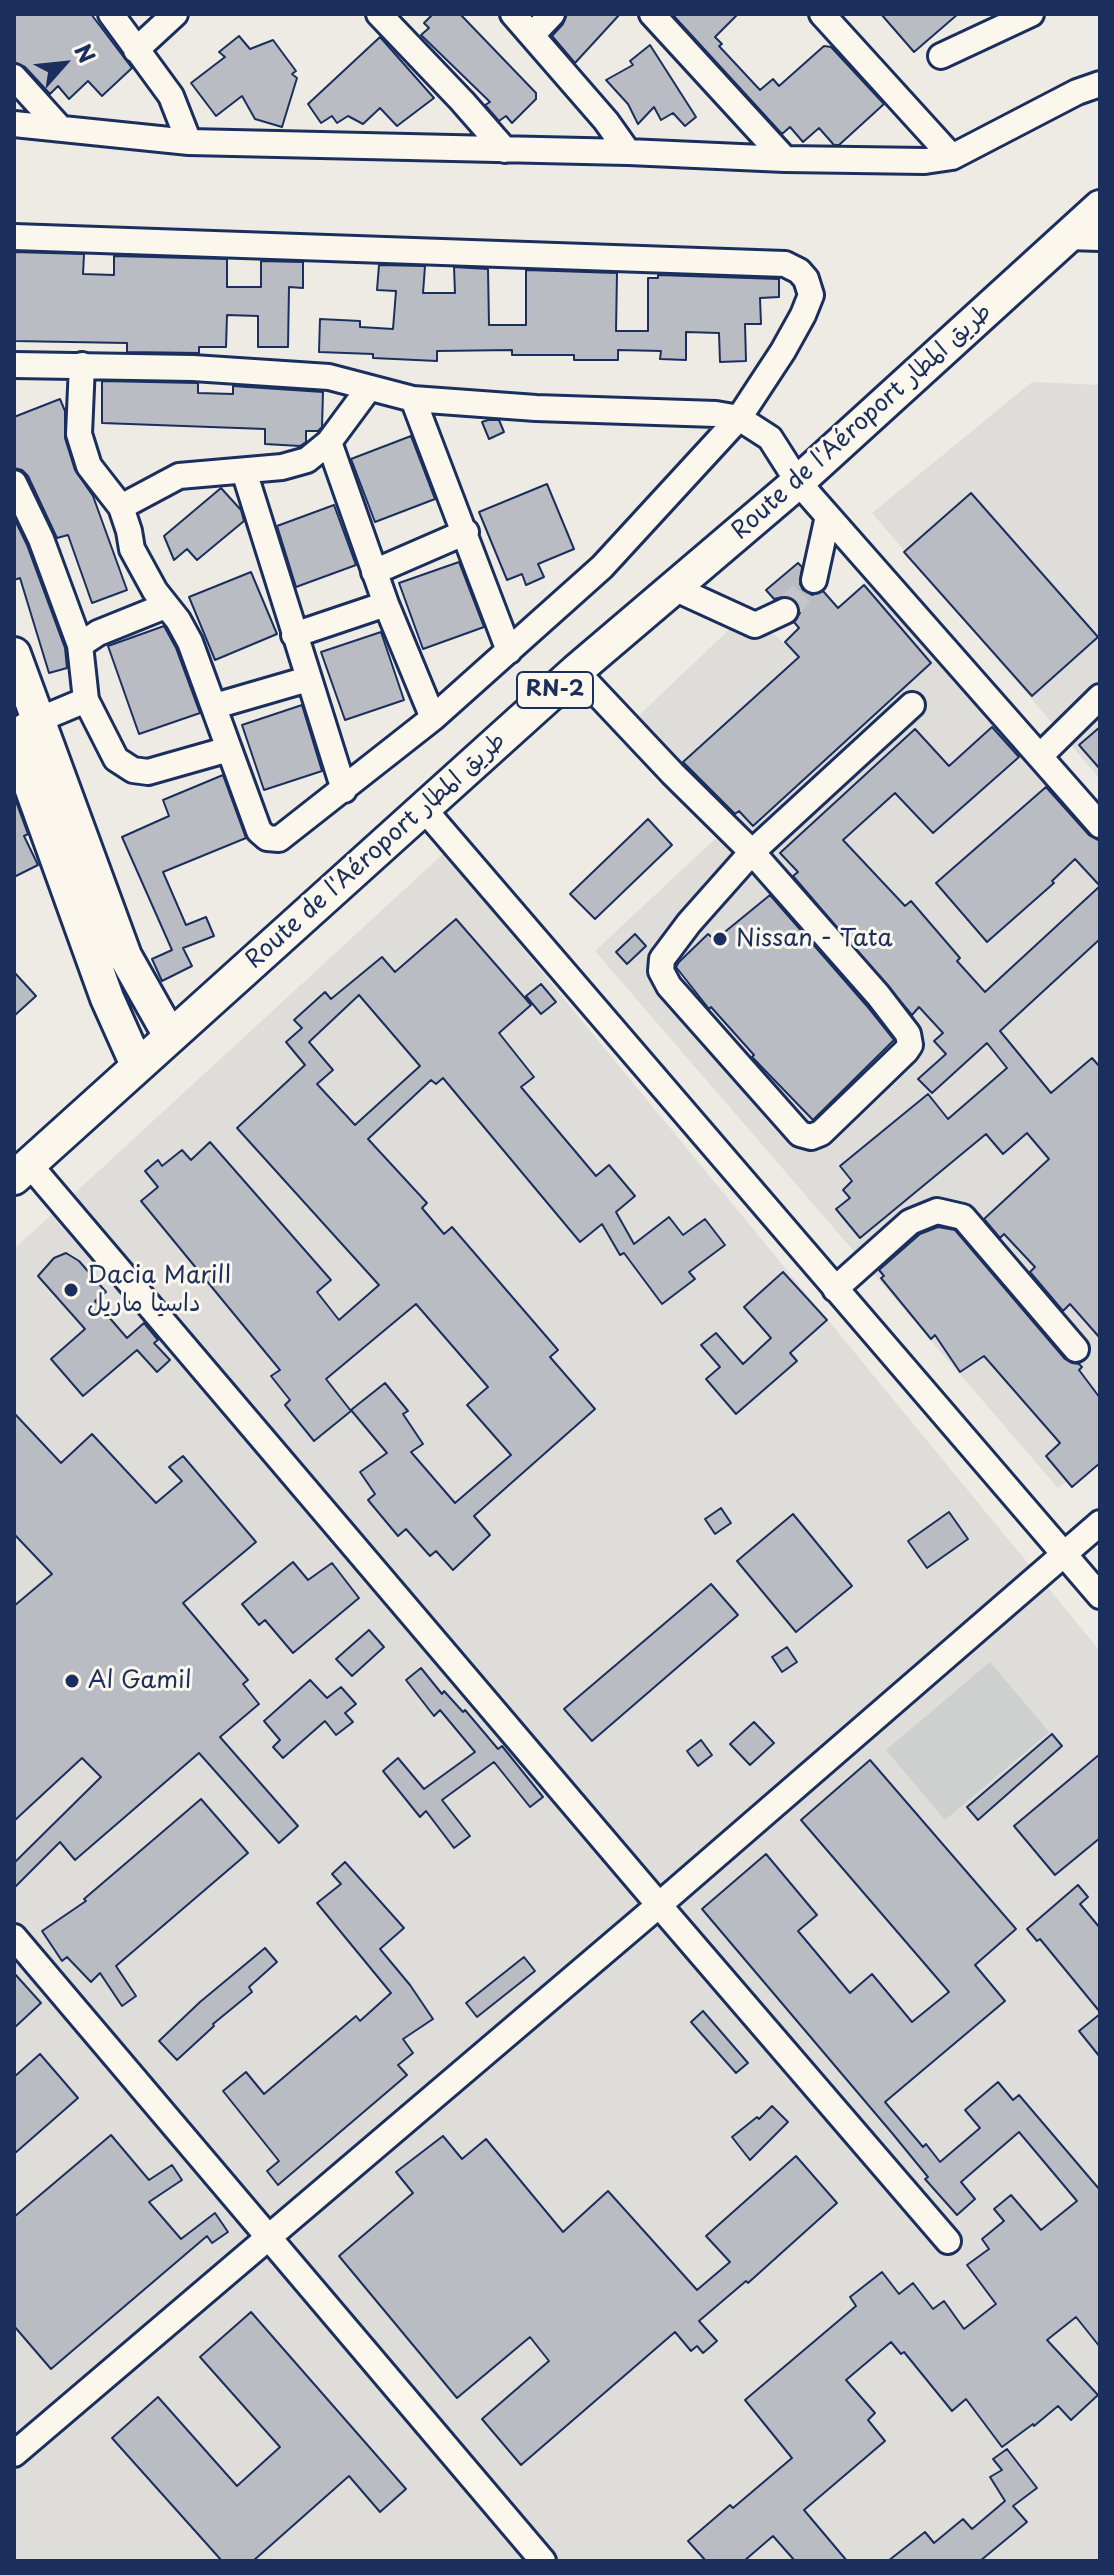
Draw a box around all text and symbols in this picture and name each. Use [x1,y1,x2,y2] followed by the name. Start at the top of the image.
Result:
[24,24,104,104] north arrow
[67,38,104,68] text: N
[726,298,998,546] street label: Route de l'Aéroport طريق المطار
[517,672,593,708] road number: RN-2
[240,727,512,975] street label: Route de l'Aéroport طريق المطار
[736,925,893,953] place label: Nissan - Tata
[711,930,729,948] marker: Nissan - Tata
[87,1262,231,1318] place label: Dacia Marill داسيا ماريل
[62,1281,80,1299] marker: Dacia Marill داسيا ماريل
[88,1667,192,1695] place label: Al Gamil
[63,1672,81,1690] marker: Al Gamil

